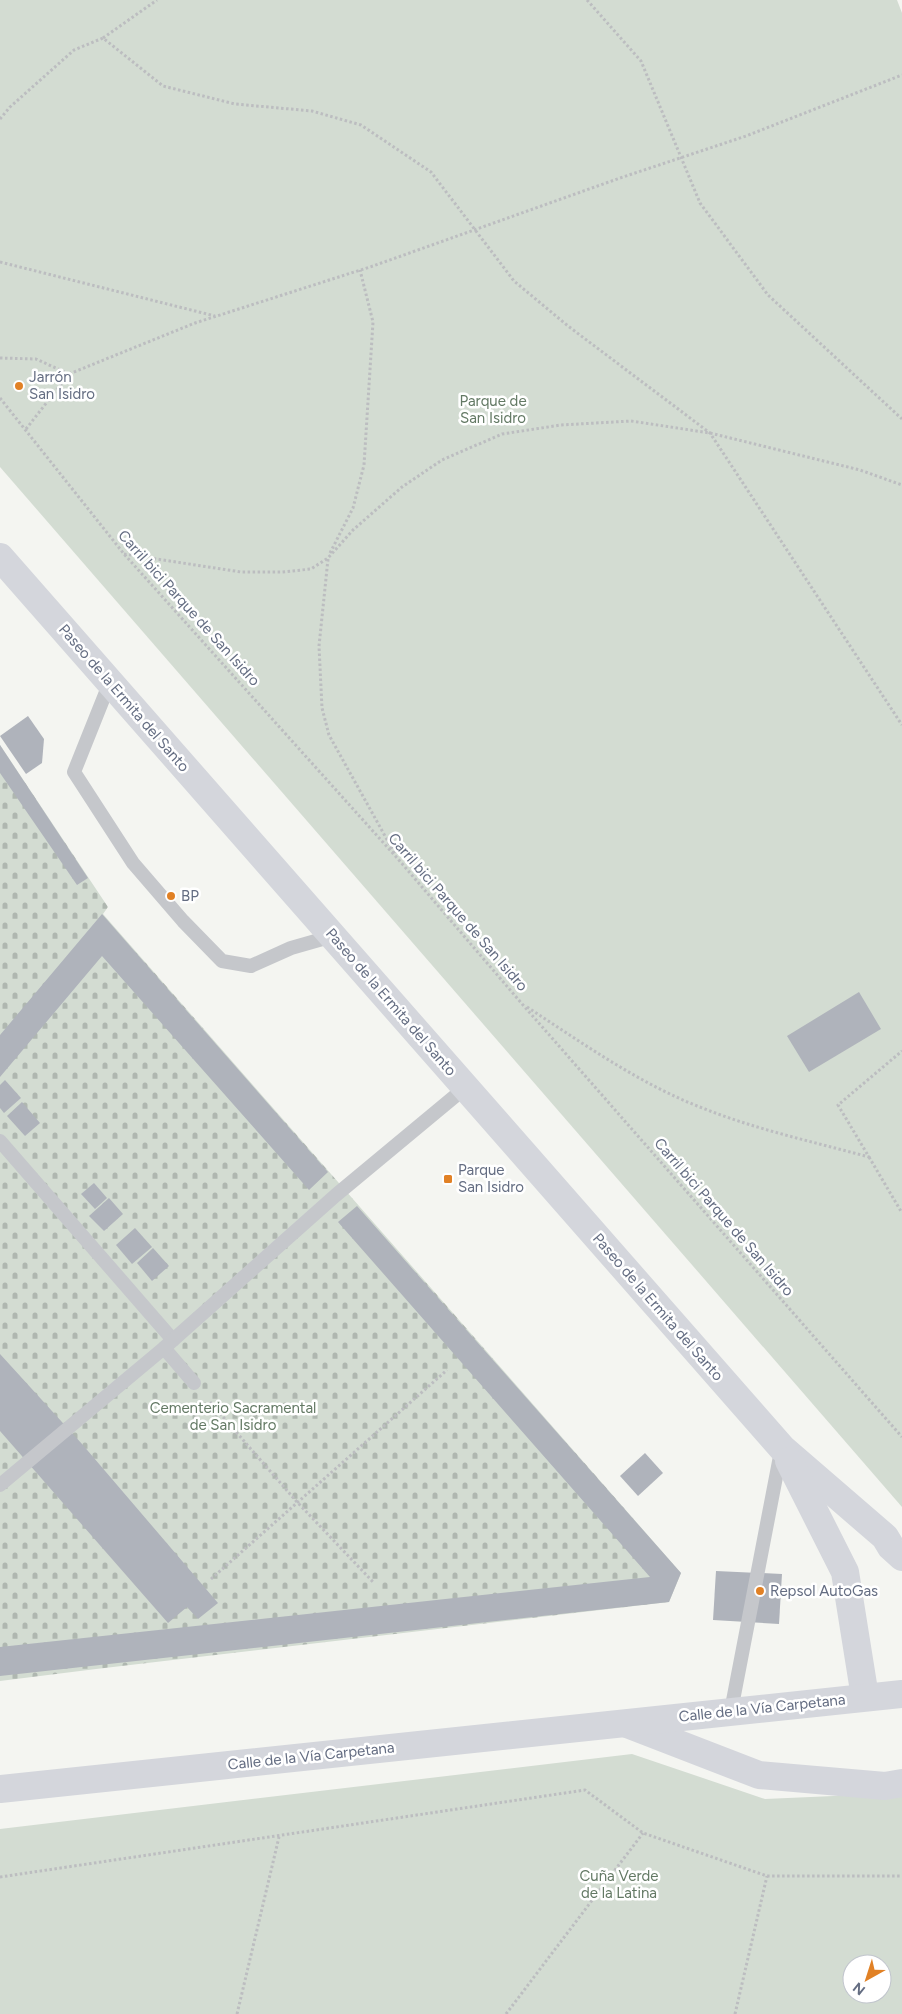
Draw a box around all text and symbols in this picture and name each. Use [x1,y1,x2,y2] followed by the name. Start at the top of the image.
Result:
[29,368,95,403] place label: Jarrón San Isidro
[13,380,25,392] marker: Jarrón San Isidro
[459,392,527,427] park label: Parque de San Isidro
[114,526,264,690] street label: Carril bici Parque de San Isidro
[55,620,193,776] street label: Paseo de la Ermita del Santo
[384,829,532,995] street label: Carril bici Parque de San Isidro
[181,887,199,905] place label: BP
[165,890,177,902] marker: BP
[322,924,460,1080] street label: Paseo de la Ermita del Santo
[650,1134,798,1300] street label: Carril bici Parque de San Isidro
[458,1161,524,1196] place label: Parque San Isidro
[442,1173,454,1185] marker: Parque San Isidro
[589,1229,727,1385] street label: Paseo de la Ermita del Santo
[150,1399,316,1434] park label: Cementerio Sacramental de San Isidro
[770,1582,878,1600] place label: Repsol AutoGas
[754,1585,766,1597] marker: Repsol AutoGas
[678,1690,846,1726] street label: Calle de la Vía Carpetana
[227,1738,395,1774] street label: Calle de la Vía Carpetana
[580,1867,658,1902] park label: Cuña Verde de la Latina
[842,1954,892,2004] north arrow
[850,1979,869,1999] text: N

